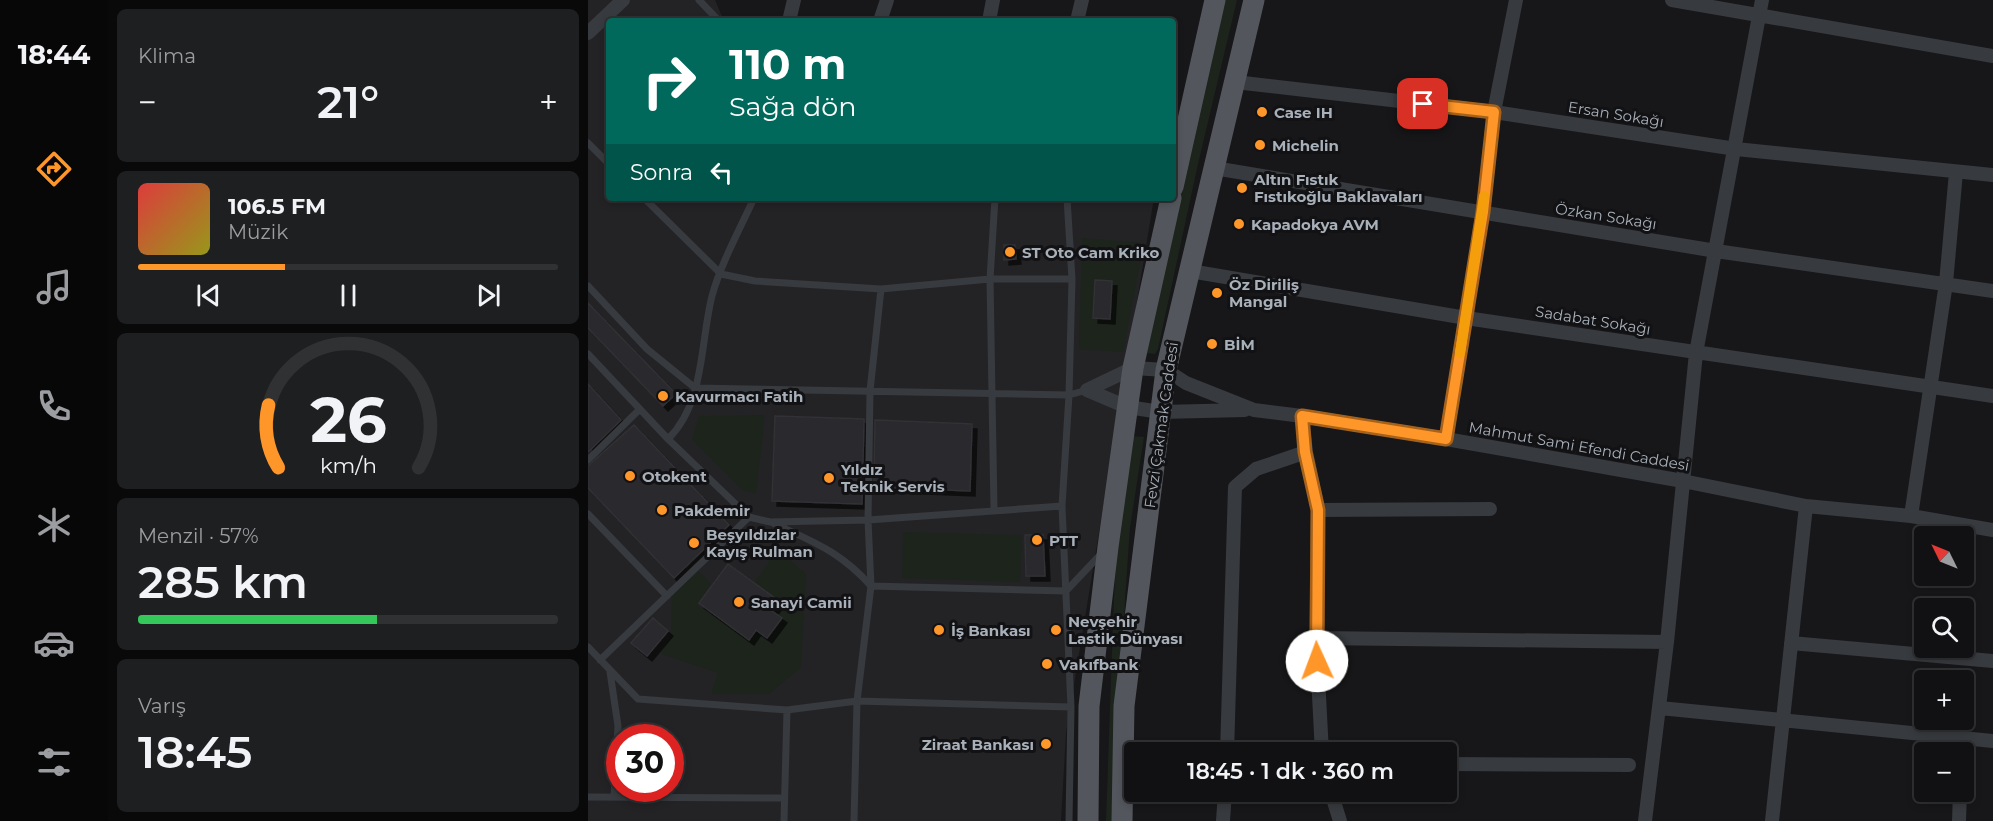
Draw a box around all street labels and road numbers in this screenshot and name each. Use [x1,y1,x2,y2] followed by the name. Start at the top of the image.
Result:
[1567,97,1665,131] street label: Ersan Sokağı
[1554,199,1658,233] street label: Özkan Sokağı
[1534,301,1652,339] street label: Sadabat Sokağı
[1140,341,1182,509] street label: Fevzi Çakmak Caddesi
[1467,417,1691,475] street label: Mahmut Sami Efendi Caddesi

